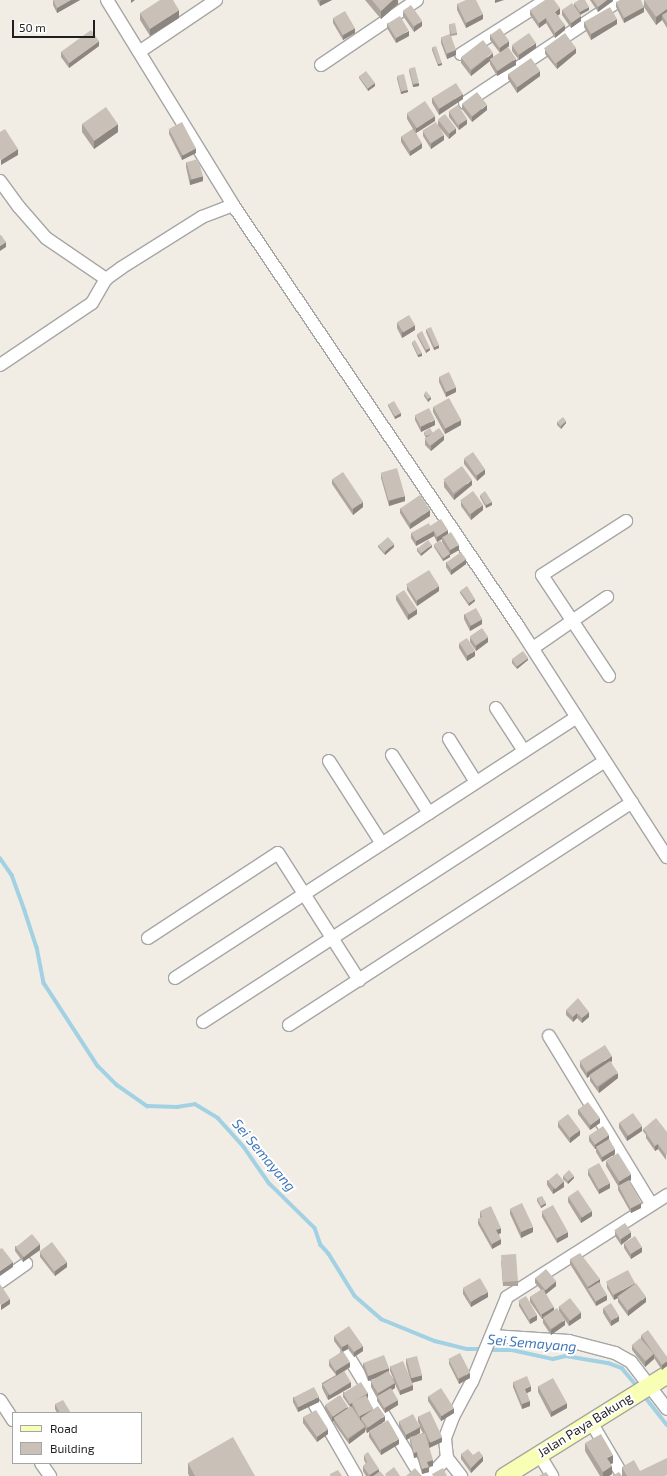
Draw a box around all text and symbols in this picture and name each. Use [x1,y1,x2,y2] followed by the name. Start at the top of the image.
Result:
[14,12,97,38] scale bar
[19,20,46,34] text: 50 m
[229,1115,299,1195] water label: Sei Semayang
[487,1331,577,1355] water label: Sei Semayang
[535,1390,635,1460] street label: Jalan Paya Bakung
[12,1412,142,1464] legend
[50,1421,78,1435] text: Road
[50,1441,94,1455] text: Building

